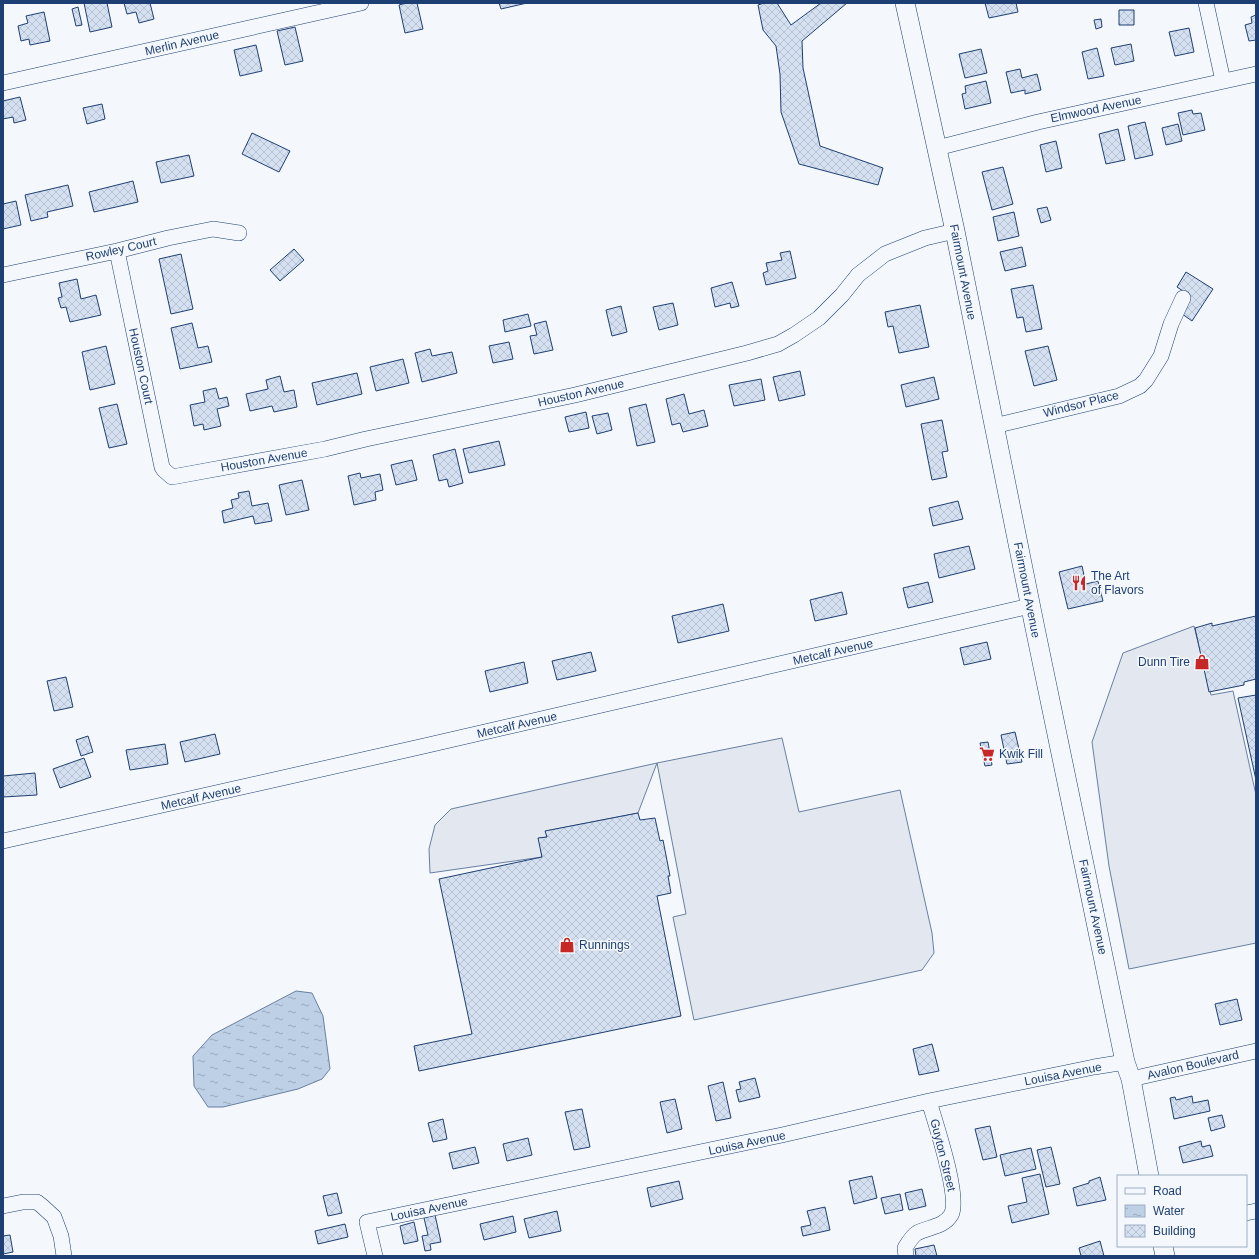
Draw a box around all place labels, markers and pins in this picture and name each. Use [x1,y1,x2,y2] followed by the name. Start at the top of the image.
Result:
[1091,569,1144,597] place label: The Art of Flavors
[1070,574,1088,592] restaurant icon: The Art of Flavors
[1193,653,1211,671] shop icon: Dunn Tire
[1138,655,1190,669] place label: Dunn Tire
[978,745,996,763] supermarket icon: Kwik Fill
[999,747,1043,761] place label: Kwik Fill
[558,936,576,954] shop icon: Runnings
[579,938,630,952] place label: Runnings

